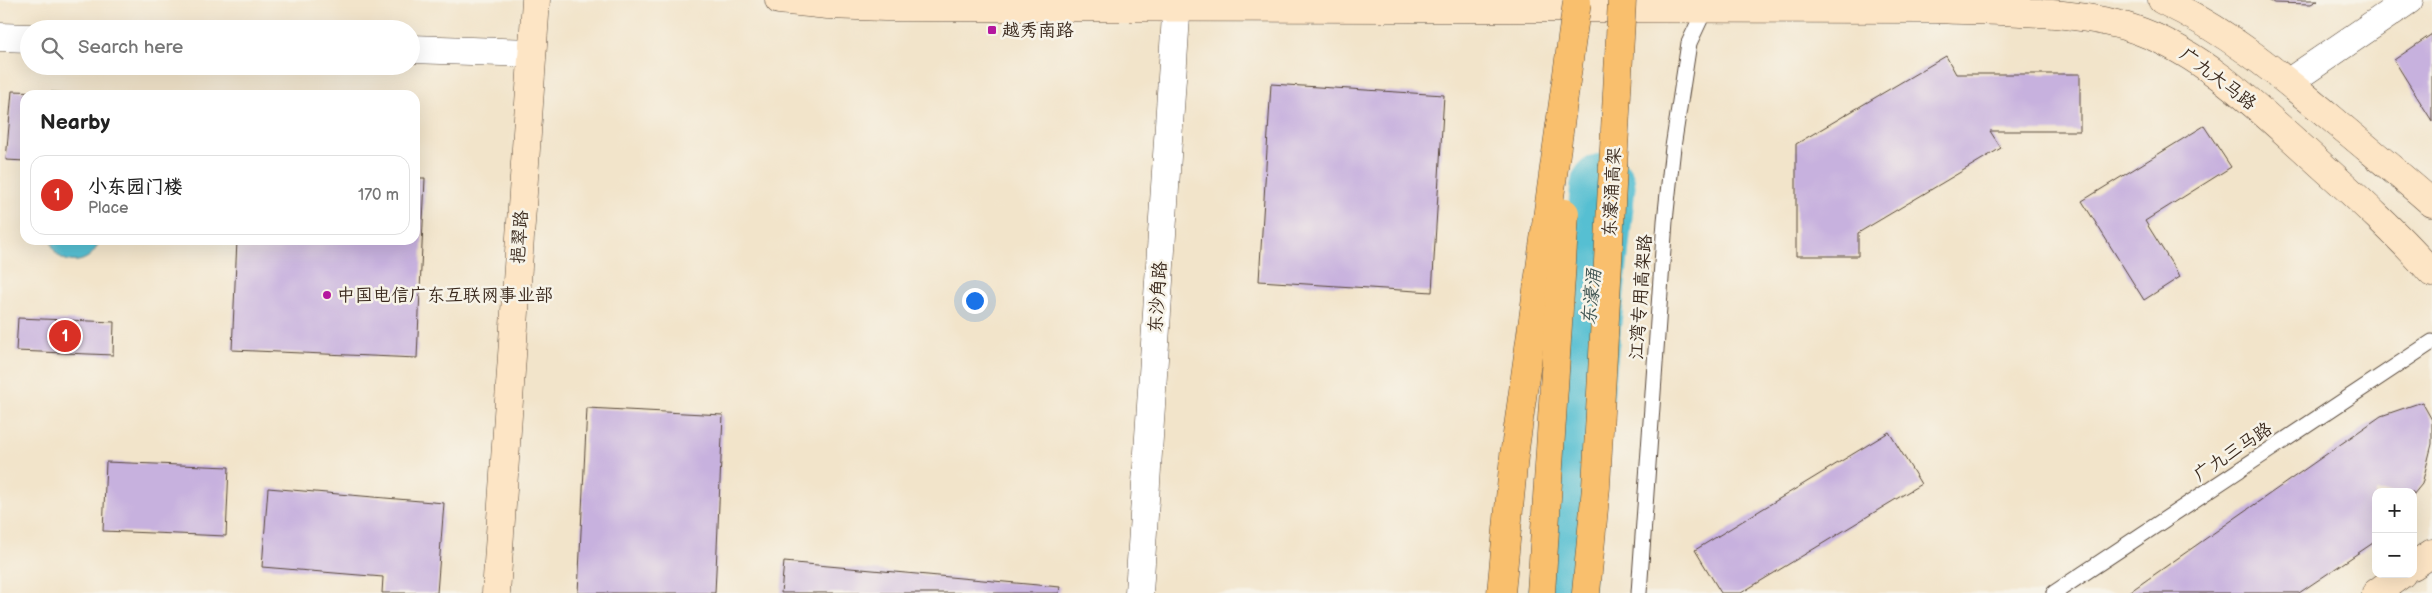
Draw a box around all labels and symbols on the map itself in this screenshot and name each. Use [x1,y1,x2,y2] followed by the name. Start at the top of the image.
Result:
[1002,20,1074,41] place label: 越秀南路
[986,24,998,36] marker: 越秀南路
[2176,44,2260,114] street label: 广九大马路
[1599,147,1625,237] street label: 东濠涌高架
[508,209,532,265] street label: 挹翠路
[1626,233,1656,361] street label: 江湾专用高架路
[1145,260,1171,334] street label: 东沙角路
[1578,266,1607,327] water label: 东濠涌
[337,285,553,306] place label: 中国电信广东互联网事业部
[962,288,988,314] your location
[321,289,333,301] marker: 中国电信广东互联网事业部
[49,317,81,355] pin: 1
[2190,418,2276,486] street label: 广九三马路

